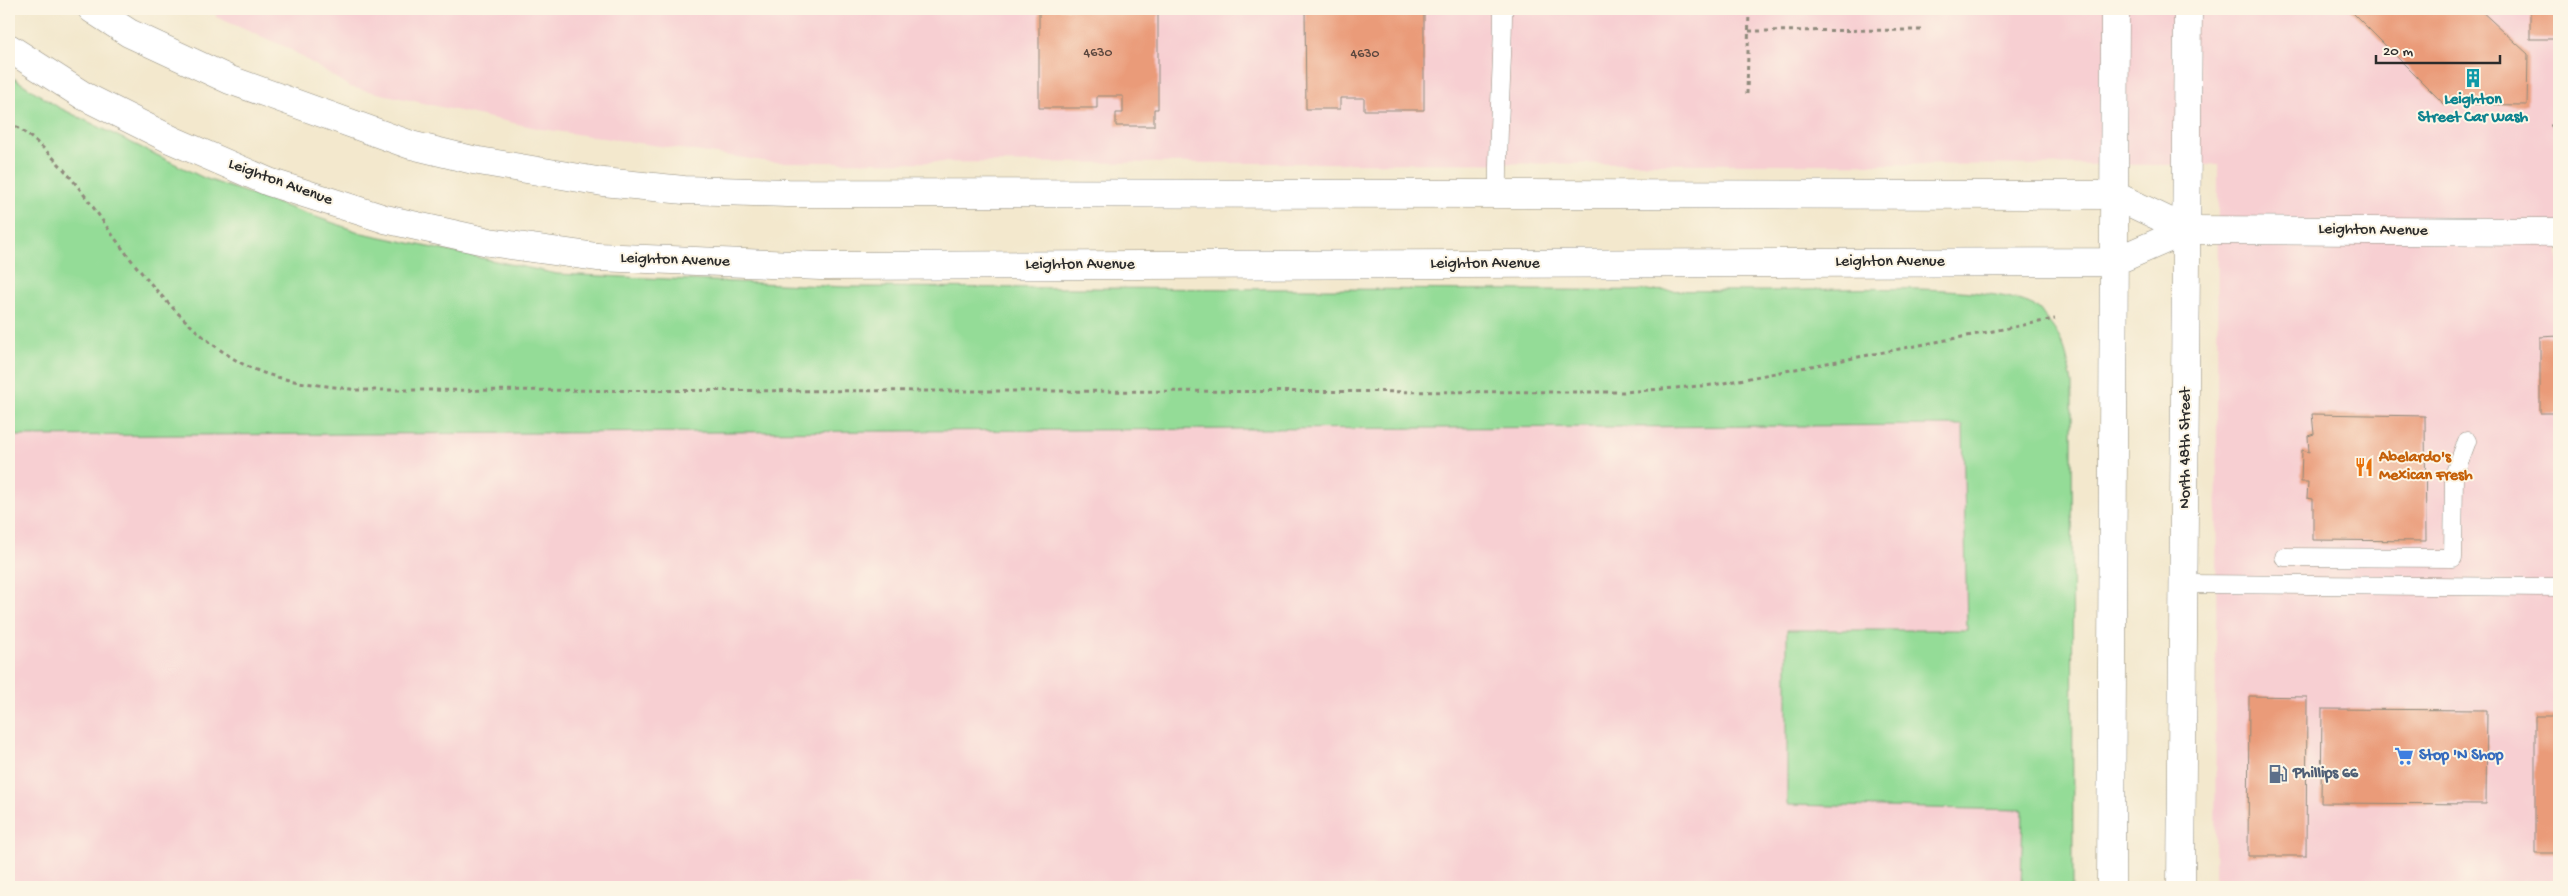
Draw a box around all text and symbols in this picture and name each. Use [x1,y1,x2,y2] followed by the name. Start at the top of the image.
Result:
[2376,32,2499,64] scale bar
[2383,43,2413,61] text: 20 m
[1084,45,1113,62] house number: 4630
[1351,46,1380,63] house number: 4630
[2462,67,2484,89] building icon: Leighton Street Car Wash
[2418,91,2529,128] place label: Leighton Street Car Wash
[225,155,335,211] street label: Leighton Avenue
[2318,221,2429,241] street label: Leighton Avenue
[620,250,731,272] street label: Leighton Avenue
[1835,253,1946,272] street label: Leighton Avenue
[1430,255,1541,274] street label: Leighton Avenue
[1025,256,1136,275] street label: Leighton Avenue
[2177,386,2196,509] street label: North 48th Street
[2378,449,2473,486] place label: Abelardo's Mexican Fresh
[2353,456,2375,478] restaurant icon: Abelardo's Mexican Fresh
[2393,745,2415,767] supermarket icon: Stop 'N Shop
[2419,747,2504,766] place label: Stop 'N Shop
[2267,763,2289,785] fuel station icon: Phillips 66
[2292,765,2359,784] place label: Phillips 66

